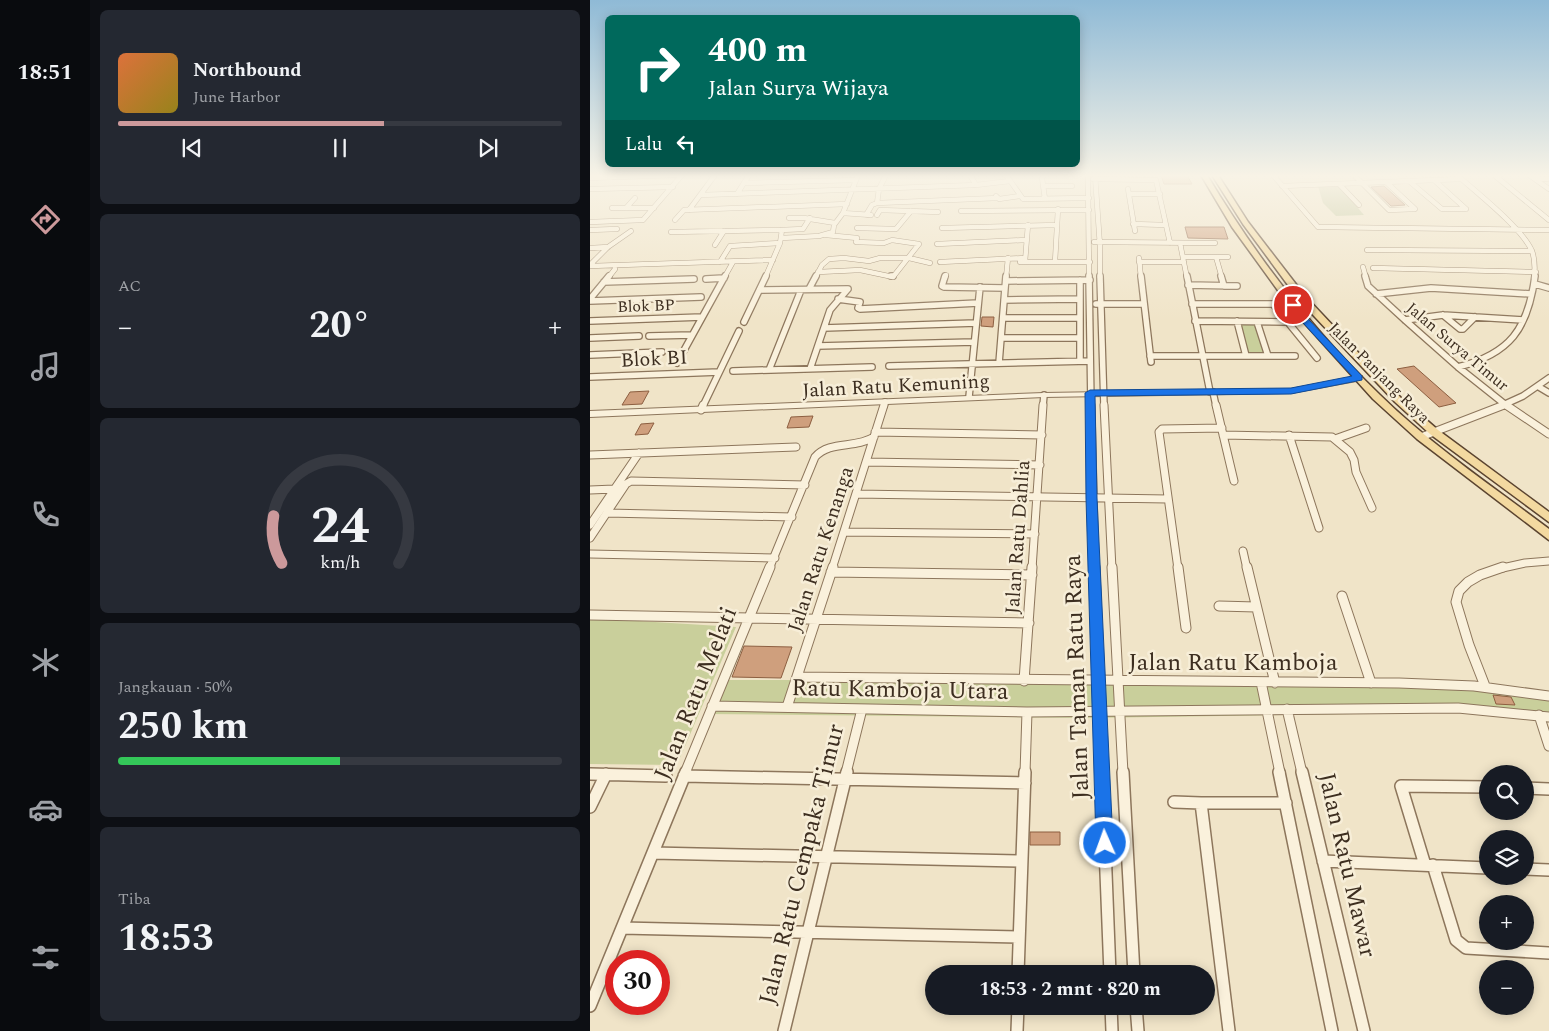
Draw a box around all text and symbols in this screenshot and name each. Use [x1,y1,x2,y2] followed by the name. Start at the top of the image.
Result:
[708,24,807,77] text: 400 m
[625,35,690,100] icon: right
[17,56,73,89] text: 18:51
[193,56,302,85] text: Northbound
[708,72,889,105] text: Jalan Surya Wijaya
[193,85,280,109] text: June Harbor
[625,130,662,159] text: Lalu
[672,130,700,158] icon: left
[178,134,206,162] icon: previous
[326,134,354,162] icon: pause
[474,134,502,162] icon: next
[28,202,63,237] icon: directions
[118,274,141,298] text: AC
[1272,284,1314,326] pin
[1279,291,1307,319] icon: arrive
[617,293,675,319] street label: Blok BP
[309,297,371,355] text: 20°
[1401,297,1514,397] street label: Jalan Surya Timur
[118,306,132,349] text: −
[548,306,562,349] text: +
[1323,316,1436,429] street label: Jalan Panjang Raya
[620,342,688,376] street label: Blok BI
[28,349,63,384] icon: music
[801,366,991,406] street label: Jalan Ratu Kemuning
[998,459,1038,615] street label: Jalan Ratu Dahlia
[780,462,862,636] street label: Jalan Ratu Kenanga
[311,487,369,566] text: 24
[28,497,63,532] icon: phone
[320,549,360,576] text: km/h
[1055,554,1099,800] street label: Jalan Taman Ratu Raya
[645,601,747,786] street label: Jalan Ratu Melati
[28,645,63,680] icon: climate
[1128,645,1338,681] street label: Jalan Ratu Kamboja
[791,670,1009,710] street label: Ratu Kamboja Utara
[118,675,232,699] text: Jangkauan · 50%
[118,698,249,756] text: 250 km
[750,720,854,1008] street label: Jalan Ratu Cempaka Timur
[1479,765,1534,1015] map controls
[1479,765,1534,820] button: search
[1308,769,1386,961] street label: Jalan Ratu Mawar
[28,792,63,827] icon: car
[1078,816,1130,868] position arrow
[1479,830,1534,885] button: layers
[118,887,151,911] text: Tiba
[1479,895,1534,950] button: +
[118,910,213,968] text: 18:53
[28,940,63,975] icon: filters
[605,950,670,1015] speed limit sign: 30
[1479,960,1534,1015] button: −
[979,975,1161,1004] text: 18:53 · 2 mnt · 820 m

